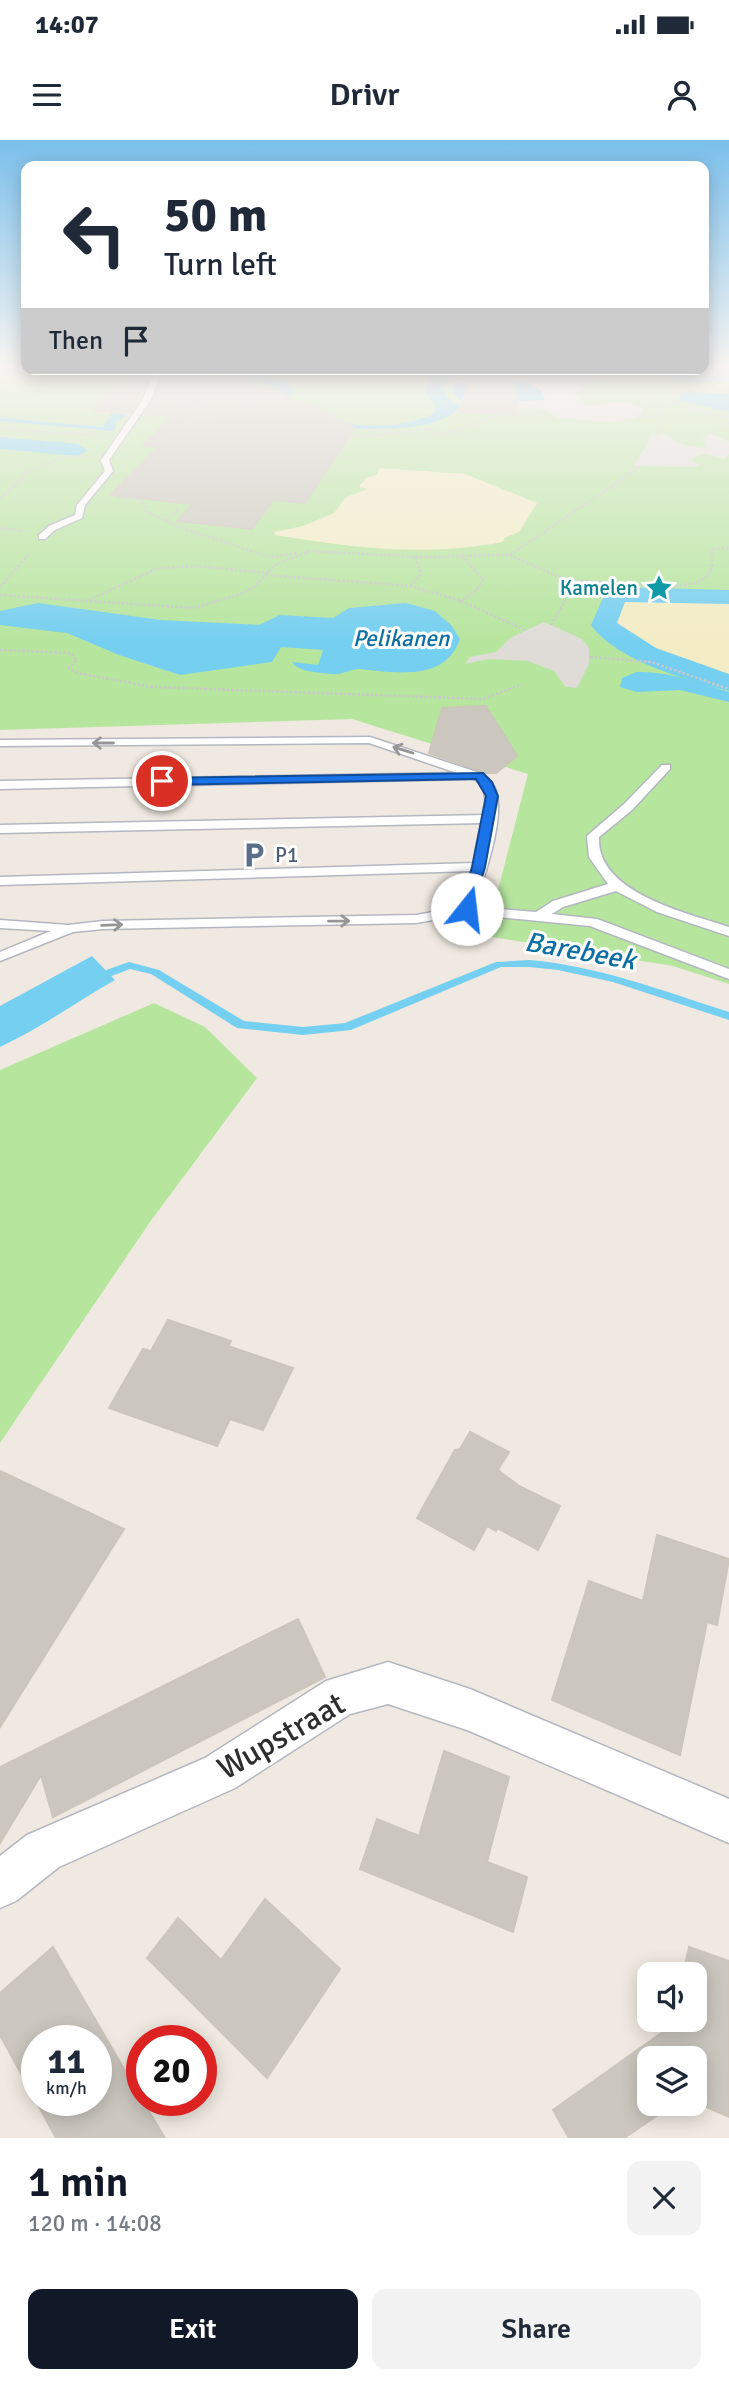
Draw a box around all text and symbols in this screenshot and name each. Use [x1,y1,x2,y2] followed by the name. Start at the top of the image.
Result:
[35,9,99,41] text: 14:07
[329,75,400,114] text: Drivr
[28,76,66,114] icon: menu
[663,76,701,114] icon: person
[164,185,267,245] text: 50 m
[49,189,140,280] icon: left
[164,245,277,284] text: Turn left
[117,322,155,360] icon: arrive
[49,325,103,357] text: Then
[644,573,674,603] place icon: Kamelen
[560,575,638,601] place label: Kamelen
[353,624,451,653] water label: Pelikanen
[92,736,115,749] one-way arrow
[392,743,414,756] one-way arrow
[132,751,192,811] pin
[143,762,181,800] icon: arrive
[239,840,269,870] parking icon: P1
[275,842,298,868] place label: P1
[430,872,504,946] position arrow
[327,914,350,928] one-way arrow
[100,918,123,931] one-way arrow
[522,925,641,978] water label: Barebeek
[210,1684,352,1788] street label: Wupstraat
[637,1962,707,2116] map controls
[637,1962,707,2032] button: sound
[126,2025,217,2116] speed limit sign: 20
[48,2040,85,2083] text: 11
[637,2046,707,2116] button: layers
[46,2077,87,2099] text: km/h
[28,2157,129,2208] text: 1 min
[627,2161,701,2235] button: close
[28,2209,162,2238] text: 120 m · 14:08
[28,2289,358,2369] button: Exit
[372,2289,701,2369] button: Share

